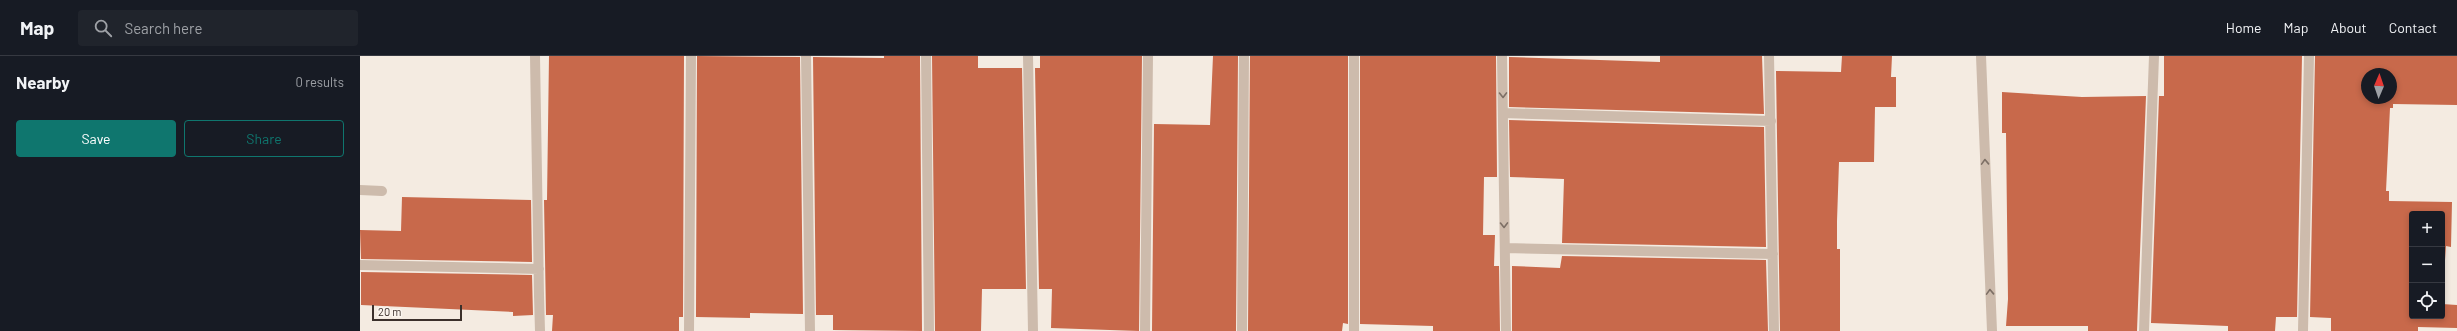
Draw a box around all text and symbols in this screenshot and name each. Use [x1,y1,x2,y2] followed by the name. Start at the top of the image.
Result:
[78,10,358,46] search box
[20,16,54,39] text: Map
[92,17,114,39] icon: search
[124,19,202,37] text: Search here
[2226,19,2262,36] text: Home
[2284,19,2308,36] text: Map
[2330,19,2367,36] text: About
[2389,19,2437,36] text: Contact
[2361,68,2397,104] north arrow
[16,72,70,92] text: Nearby
[295,74,344,90] text: 0 results
[1499,92,1507,98] one-way arrow
[16,120,176,157] button: Save
[184,120,344,157] button: Share
[1981,159,1989,165] one-way arrow
[2409,211,2445,319] map controls
[2409,211,2445,247] button: +
[1500,222,1509,228] one-way arrow
[2409,247,2445,283] button: −
[2409,283,2445,319] button: locate
[1986,289,1994,295] one-way arrow
[372,303,462,322] scale bar
[378,305,401,318] text: 20 m

